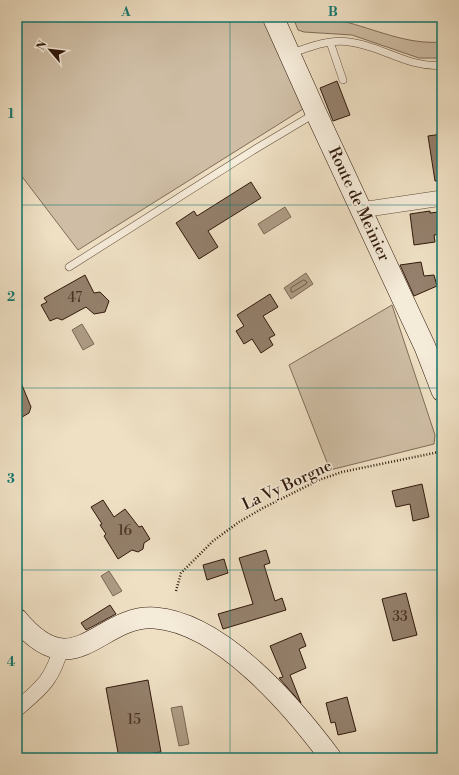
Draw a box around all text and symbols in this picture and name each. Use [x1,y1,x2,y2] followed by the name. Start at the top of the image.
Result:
[120,4,131,20] text: A
[328,4,338,20] text: B
[30,30,70,70] north arrow
[34,38,50,53] text: N
[8,106,15,122] text: 1
[324,144,394,264] street label: Route de Meinier
[7,289,15,305] text: 2
[68,289,82,307] house number: 47
[239,455,335,515] street label: La Vy Borgne
[7,471,15,487] text: 3
[118,522,133,540] house number: 16
[392,608,408,626] house number: 33
[7,654,16,670] text: 4
[127,711,141,729] house number: 15

